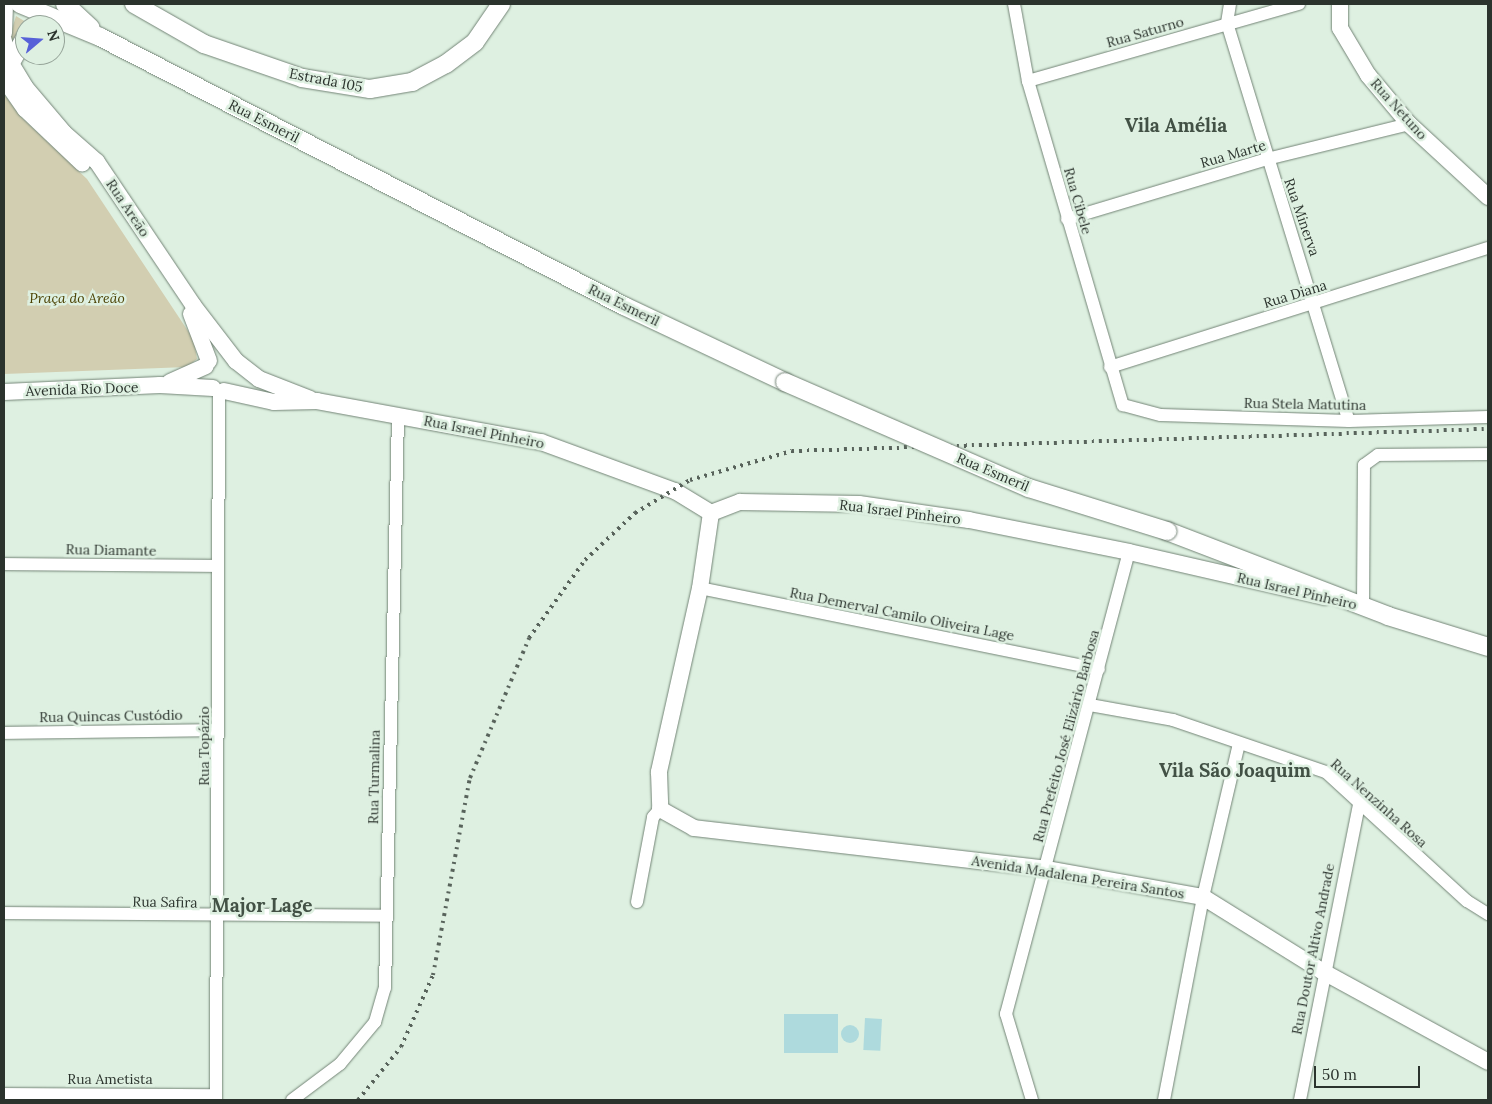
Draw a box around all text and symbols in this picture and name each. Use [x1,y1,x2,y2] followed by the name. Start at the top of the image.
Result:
[1104,13,1186,51] street label: Rua Saturno
[15,15,65,65] north arrow
[43,28,64,44] text: N
[288,65,364,95] street label: Estrada 105
[1367,75,1431,143] street label: Rua Netuno
[226,96,302,146] street label: Rua Esmeril
[1125,115,1227,137] district label: Vila Amélia
[1198,137,1268,171] street label: Rua Marte
[1060,166,1096,236] street label: Rua Cibele
[103,176,153,240] street label: Rua Areão
[1281,176,1323,258] street label: Rua Minerva
[1261,276,1329,312] street label: Rua Diana
[586,281,662,329] street label: Rua Esmeril
[29,290,125,306] park label: Praça do Areão
[25,379,139,399] street label: Avenida Rio Doce
[1244,395,1366,413] street label: Rua Stela Matutina
[422,412,546,452] street label: Rua Israel Pinheiro
[954,449,1032,495] street label: Rua Esmeril
[838,496,962,528] street label: Rua Israel Pinheiro
[65,541,157,559] street label: Rua Diamante
[1236,569,1358,613] street label: Rua Israel Pinheiro
[788,584,1016,644] street label: Rua Demerval Camilo Oliveira Lage
[1029,628,1103,844] street label: Rua Prefeito José Elizário Barbosa
[39,706,183,726] street label: Rua Quincas Custódio
[196,706,212,786] street label: Rua Topázio
[365,730,383,824] street label: Rua Turmalina
[1327,755,1431,851] street label: Rua Nenzinha Rosa
[1159,760,1311,782] district label: Vila São Joaquim
[970,852,1186,902] street label: Avenida Madalena Pereira Santos
[1288,862,1338,1036] street label: Rua Doutor Altivo Andrade
[132,893,198,911] street label: Rua Safira
[212,895,312,917] district label: Major Lage
[1317,1056,1423,1088] scale bar
[1322,1065,1357,1084] text: 50 m
[67,1071,153,1087] street label: Rua Ametista

